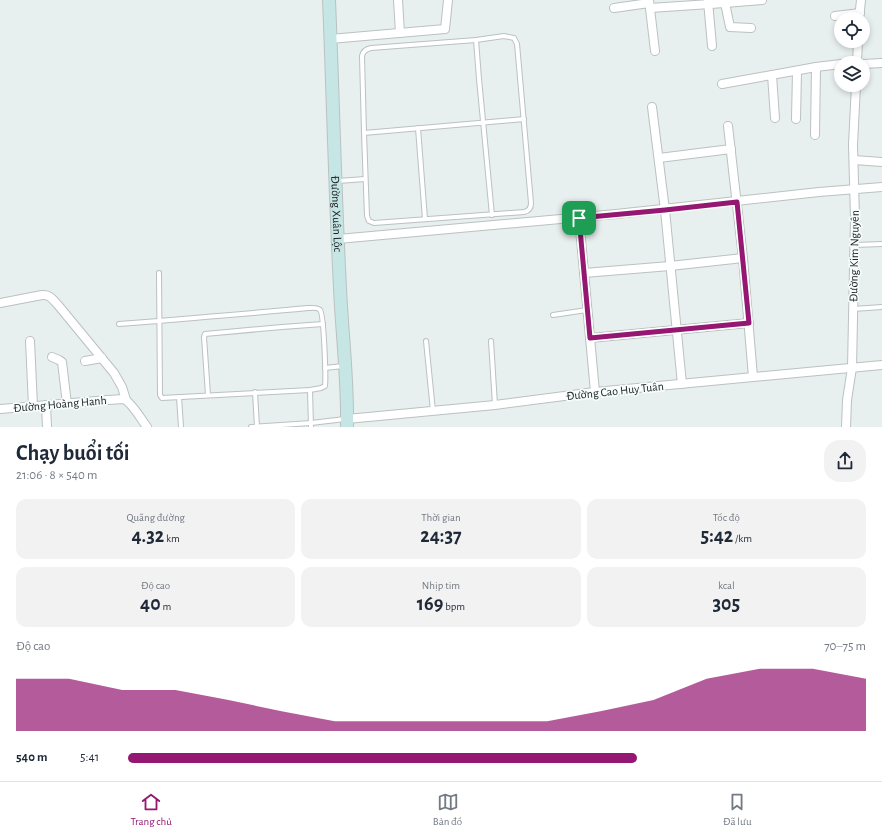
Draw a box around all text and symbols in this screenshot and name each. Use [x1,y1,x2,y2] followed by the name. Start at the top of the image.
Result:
[834,12,870,92] map controls
[834,12,870,48] button: locate
[834,56,870,92] button: layers
[329,175,344,253] street label: Đường Xuân Lộc
[562,201,596,235] pin
[568,207,590,229] icon: arrive
[847,210,862,302] street label: Đường Kim Nguyên
[566,380,664,403] street label: Đường Cao Huy Tuân
[13,394,107,414] street label: Đường Hoàng Hanh
[824,440,866,482] button: share
[16,442,130,464] text: Chạy buổi tối
[16,469,97,482] text: 21:06 · 8 × 540 m
[126,512,185,523] text: Quãng đường
[421,512,461,523] text: Thời gian
[713,512,740,523] text: Tốc độ
[132,526,164,546] text: 4.32
[420,526,462,546] text: 24:37
[701,526,733,546] text: 5:42
[164,533,180,544] text: km
[733,533,752,544] text: /km
[141,580,170,591] text: Độ cao
[422,580,460,591] text: Nhịp tim
[718,580,735,591] text: kcal
[140,594,161,614] text: 40
[417,594,443,614] text: 169
[712,594,740,614] text: 305
[161,601,171,612] text: m
[443,601,465,612] text: bpm
[16,640,50,653] text: Độ cao
[824,640,866,653] text: 70–75 m
[16,751,47,764] text: 540 m
[80,751,99,764] text: 5:41
[130,791,172,828] tab: Trang chủ
[433,791,462,828] tab: Bản đồ
[723,791,752,828] tab: Đã lưu

